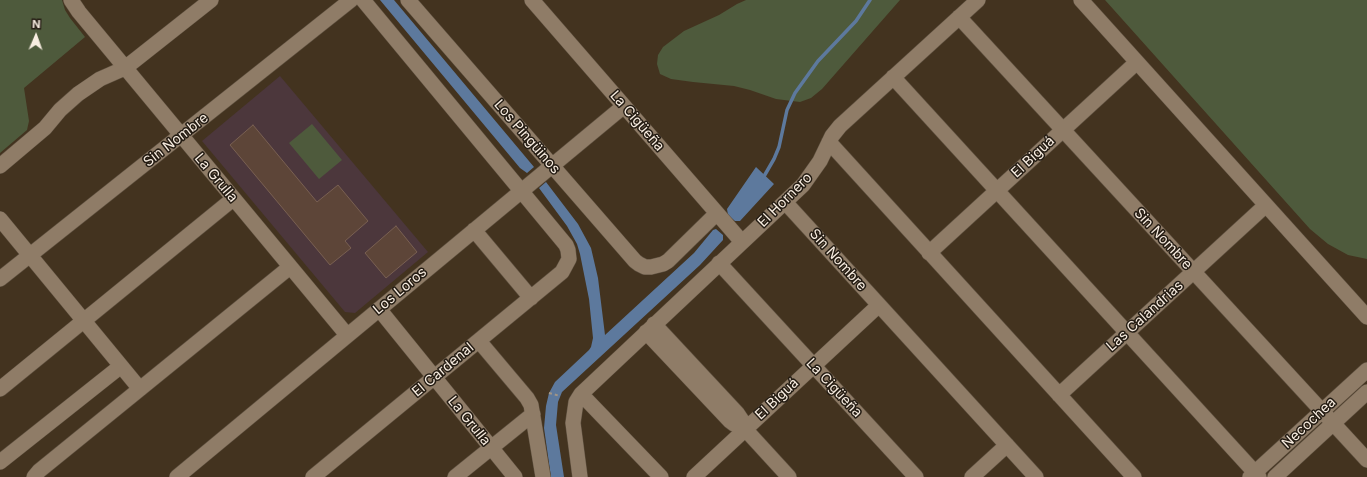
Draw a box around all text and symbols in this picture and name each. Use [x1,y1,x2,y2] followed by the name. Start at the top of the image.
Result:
[16,16,56,56] north arrow
[32,17,41,31] text: N
[606,87,668,155] street label: La Cigüeña
[490,97,564,177] street label: Los Pingüinos
[140,110,212,170] street label: Sin Nombre
[1008,133,1058,181] street label: El Biguá
[191,150,241,206] street label: La Grulla
[754,169,816,231] street label: El Hornero
[1130,205,1196,273] street label: Sin Nombre
[806,226,870,294] street label: Sin Nombre
[370,264,430,318] street label: Los Loros
[1103,277,1187,355] street label: Las Calandrias
[409,339,477,401] street label: El Cardenal
[802,355,866,421] street label: La Cigüeña
[752,375,802,423] street label: El Biguá
[444,393,494,449] street label: La Grulla
[1279,394,1339,452] street label: Necochea

